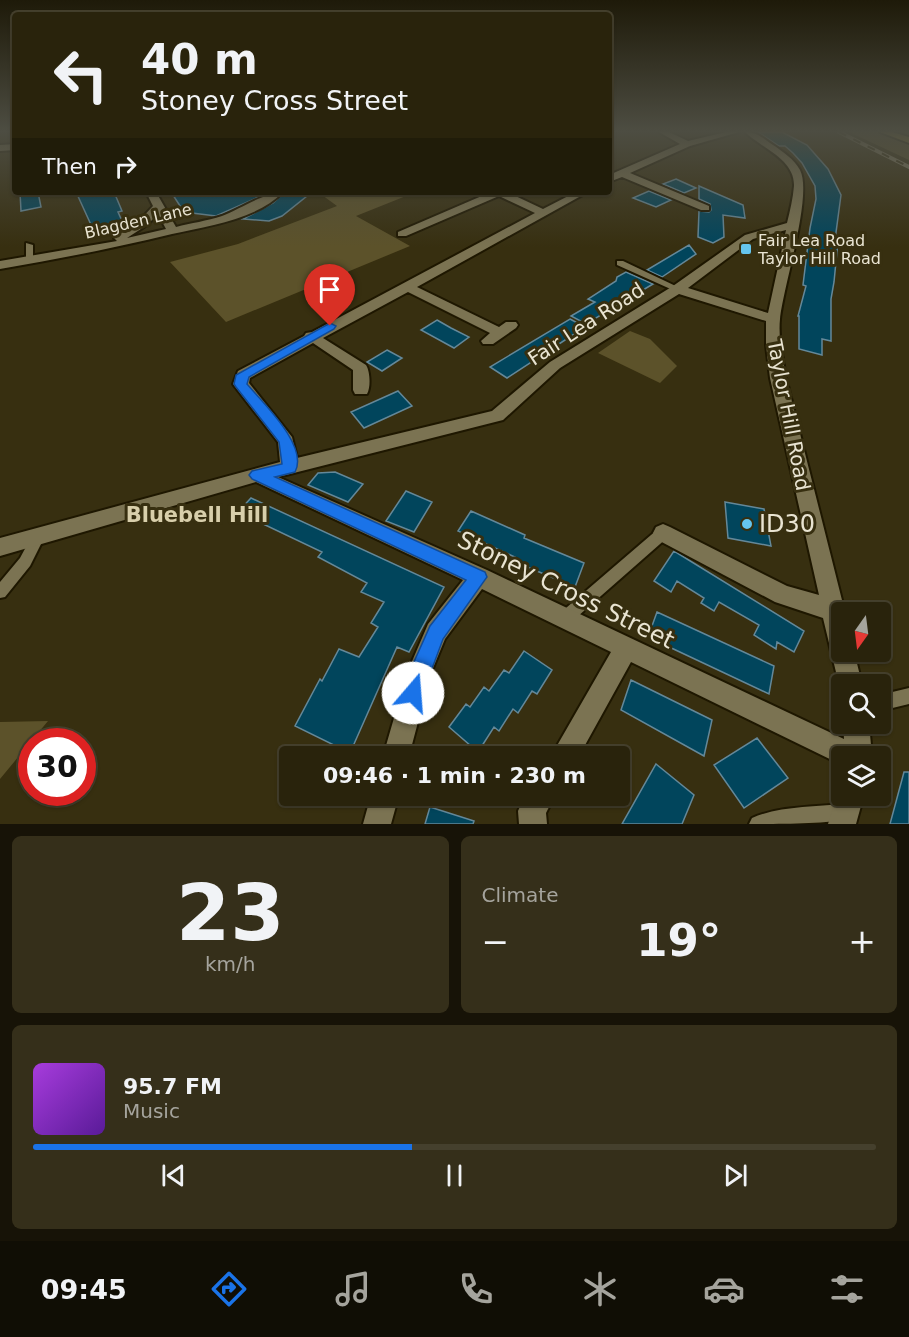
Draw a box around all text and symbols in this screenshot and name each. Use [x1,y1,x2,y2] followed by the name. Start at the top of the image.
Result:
[141,35,258,84] text: 40 m
[42,36,120,114] icon: left
[141,85,408,116] text: Stoney Cross Street
[109,150,142,183] icon: right
[42,154,97,179] text: Then
[83,199,193,243] street label: Blagden Lane
[757,231,881,268] place label: Fair Lea Road Taylor Hill Road
[739,242,753,256] marker: Fair Lea Road Taylor Hill Road
[304,264,355,326] pin
[313,273,346,306] icon: arrive
[523,277,649,371] street label: Fair Lea Road
[762,336,815,493] street label: Taylor Hill Road
[126,503,268,527] district label: Bluebell Hill
[759,510,815,538] place label: ID30
[740,517,754,531] marker: ID30
[453,525,679,655] street label: Stoney Cross Street
[831,602,891,662] north arrow
[831,602,891,806] map controls
[381,661,445,725] position arrow
[831,674,891,734] button: search
[18,728,96,806] speed limit sign: 30
[831,746,891,806] button: layers
[323,763,586,788] text: 09:46 · 1 min · 230 m
[176,868,285,958] text: 23
[482,883,558,907] text: Climate
[636,914,721,967] text: 19°
[482,922,509,961] text: −
[848,922,876,961] text: +
[205,952,255,976] text: km/h
[123,1074,222,1099] text: 95.7 FM
[123,1099,180,1123] text: Music
[157,1159,190,1192] icon: previous
[438,1159,471,1192] icon: pause
[719,1159,752,1192] icon: next
[208,1268,250,1310] icon: directions
[332,1268,374,1310] icon: music
[455,1268,497,1310] icon: phone
[579,1268,621,1310] icon: climate
[703,1268,745,1310] icon: car
[826,1268,868,1310] icon: filters
[41,1274,127,1305] text: 09:45

